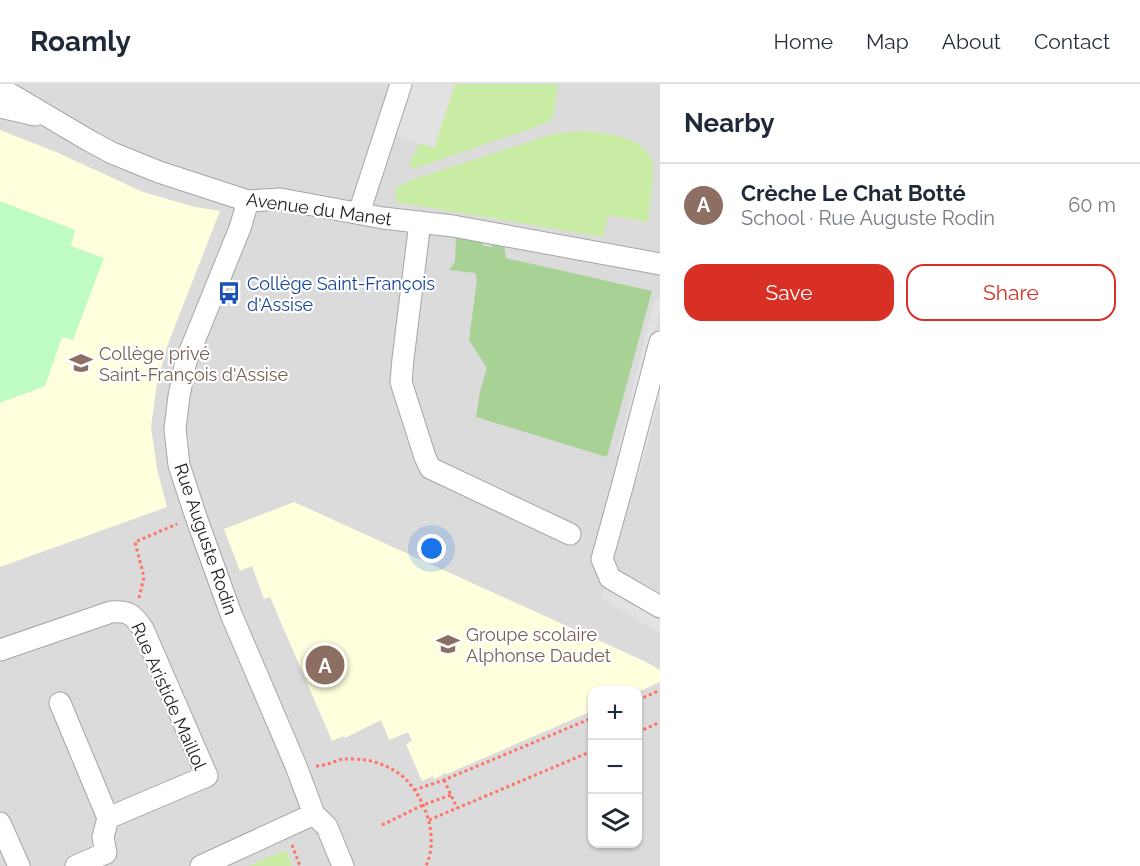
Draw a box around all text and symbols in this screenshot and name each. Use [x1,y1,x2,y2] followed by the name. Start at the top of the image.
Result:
[30,25,131,58] text: Roamly
[774,29,833,54] text: Home
[866,29,909,54] text: Map
[942,29,1001,54] text: About
[1034,29,1110,54] text: Contact
[684,108,774,138] text: Nearby
[741,180,966,206] text: Crèche Le Chat Botté
[245,188,393,230] street label: Avenue du Manet
[697,193,710,217] text: A
[1068,193,1116,217] text: 60 m
[741,206,995,230] text: School · Rue Auguste Rodin
[684,264,894,321] button: Save
[906,264,1116,321] button: Share
[247,273,435,315] place label: Collège Saint-François d'Assise
[216,280,242,306] bus stop icon: Collège Saint-François d'Assise
[99,343,288,385] place label: Collège privé Saint-François d'Assise
[68,350,94,376] school or university icon: Collège privé Saint-François d'Assise
[170,460,242,618] street label: Rue Auguste Rodin
[417,534,446,563] your location
[127,619,211,773] street label: Rue Aristide Maillol
[466,624,611,666] place label: Groupe scolaire Alphonse Daudet
[435,631,461,657] school or university icon: Groupe scolaire Alphonse Daudet
[306,642,344,688] pin: A
[588,686,642,848] map controls
[588,686,642,740] button: +
[588,740,642,794] button: −
[588,794,642,848] button: layers

